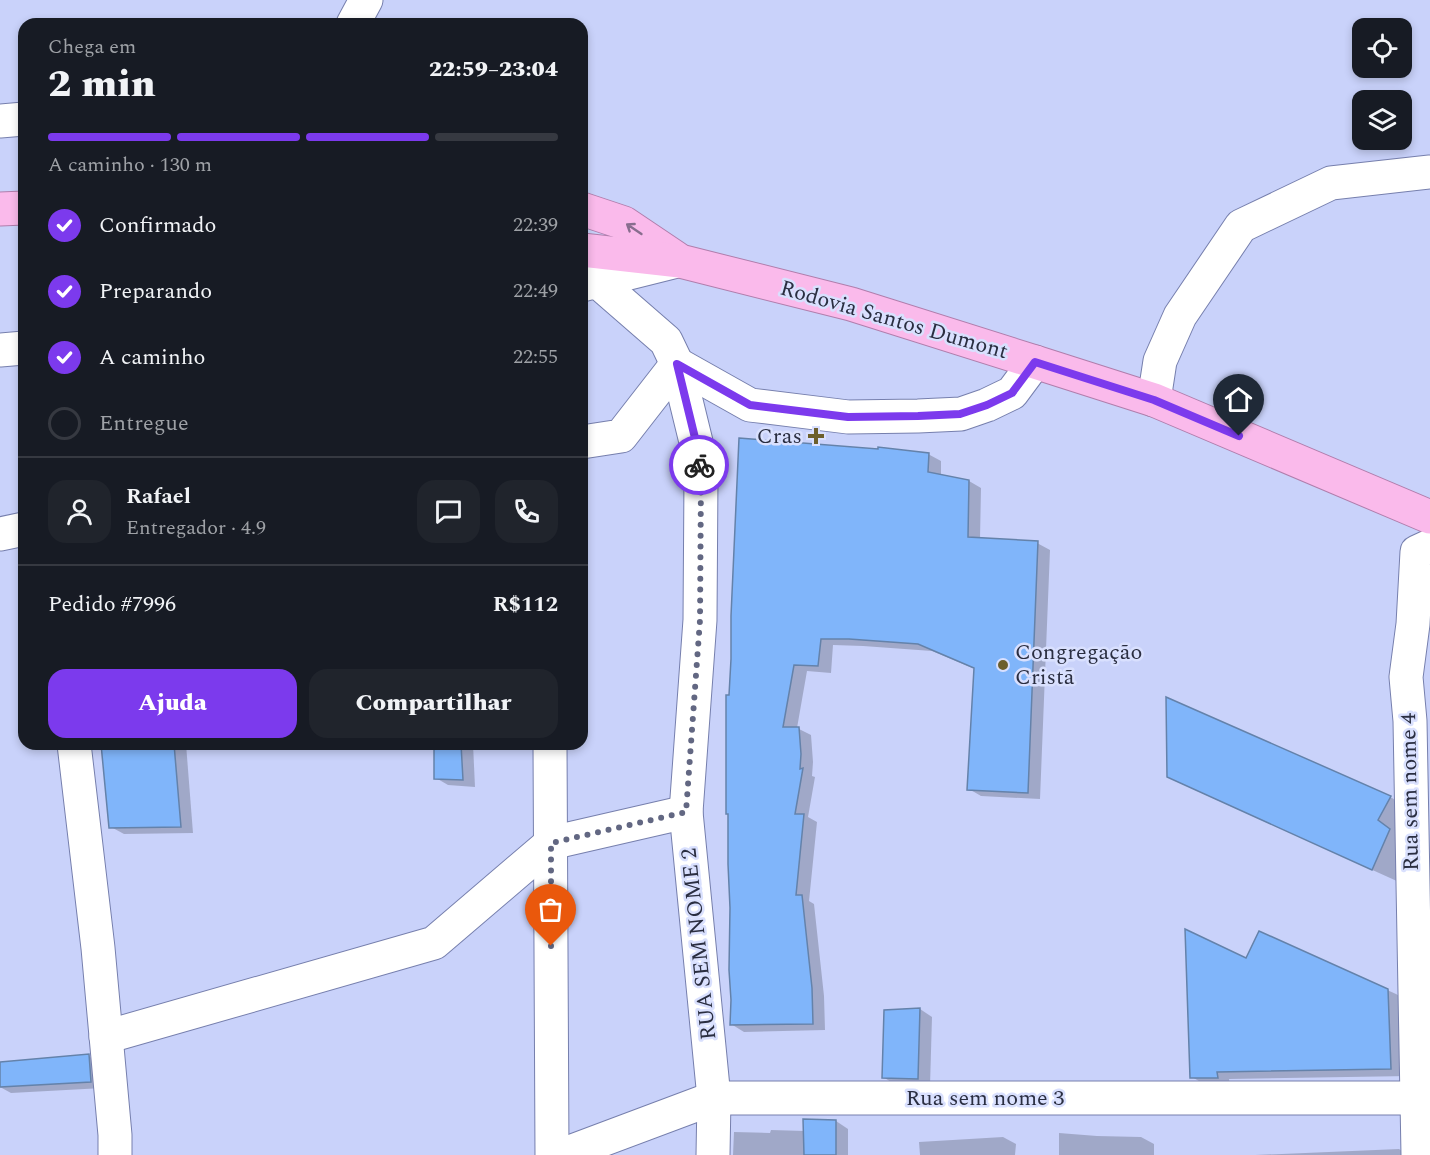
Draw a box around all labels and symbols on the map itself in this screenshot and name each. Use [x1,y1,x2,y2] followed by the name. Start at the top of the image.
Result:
[626,223,643,235] one-way arrow
[776,272,1012,368] street label: Rodovia Santos Dumont
[1213,374,1264,436] pin
[757,420,802,453] place label: Cras
[807,427,825,445] marker: Cras
[669,435,729,495] courier
[1015,636,1142,694] place label: Congregação Cristã
[996,658,1010,672] marker: Congregação Cristã
[1392,712,1428,872] street label: Rua sem nome 4
[673,846,725,1042] street label: RUA SEM NOME 2
[525,884,576,946] pin
[906,1082,1064,1115] street label: Rua sem nome 3

